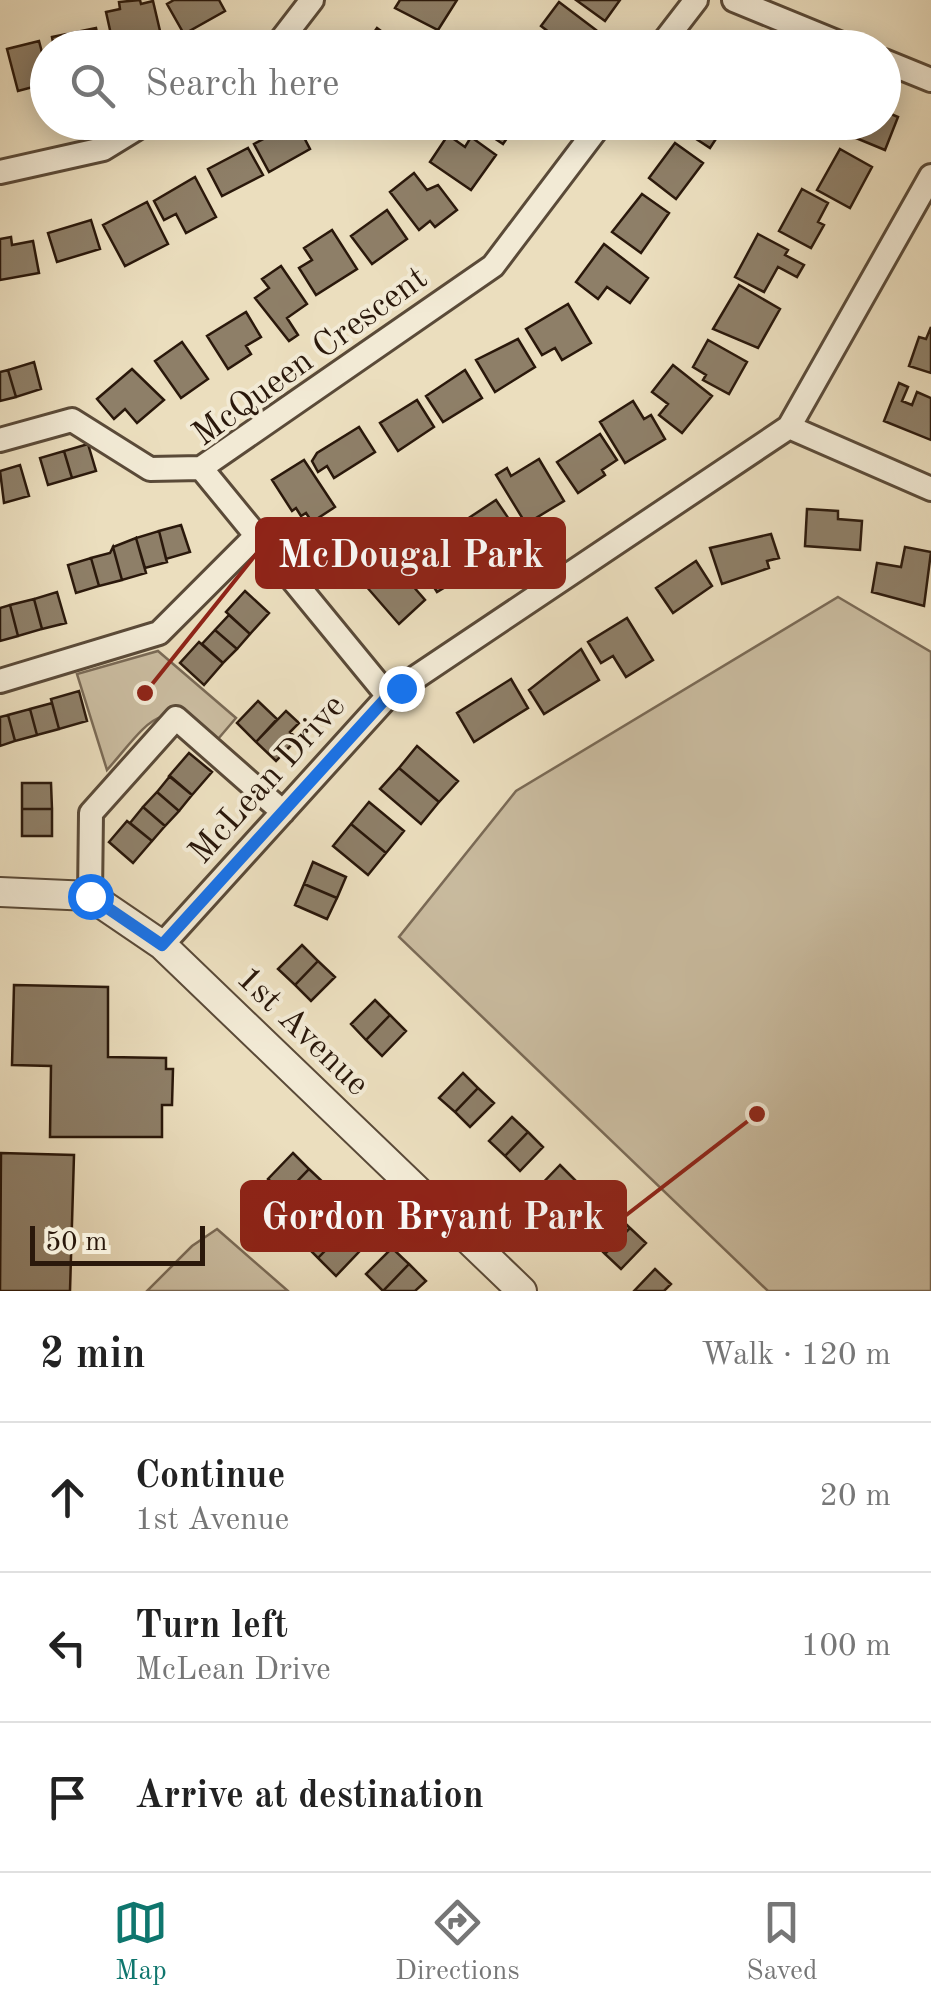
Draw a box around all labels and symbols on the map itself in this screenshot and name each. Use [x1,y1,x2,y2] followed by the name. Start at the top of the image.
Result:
[187,260,434,454] street label: McQueen Crescent
[257,519,564,587] callout: McDougal Park
[278,538,544,576] text: McDougal Park
[379,666,425,712] route end
[183,688,353,871] street label: McLean Drive
[68,874,114,920] route start
[229,961,375,1103] street label: 1st Avenue
[242,1182,625,1250] callout: Gordon Bryant Park
[261,1200,605,1238] text: Gordon Bryant Park
[30,1221,205,1266] scale bar

